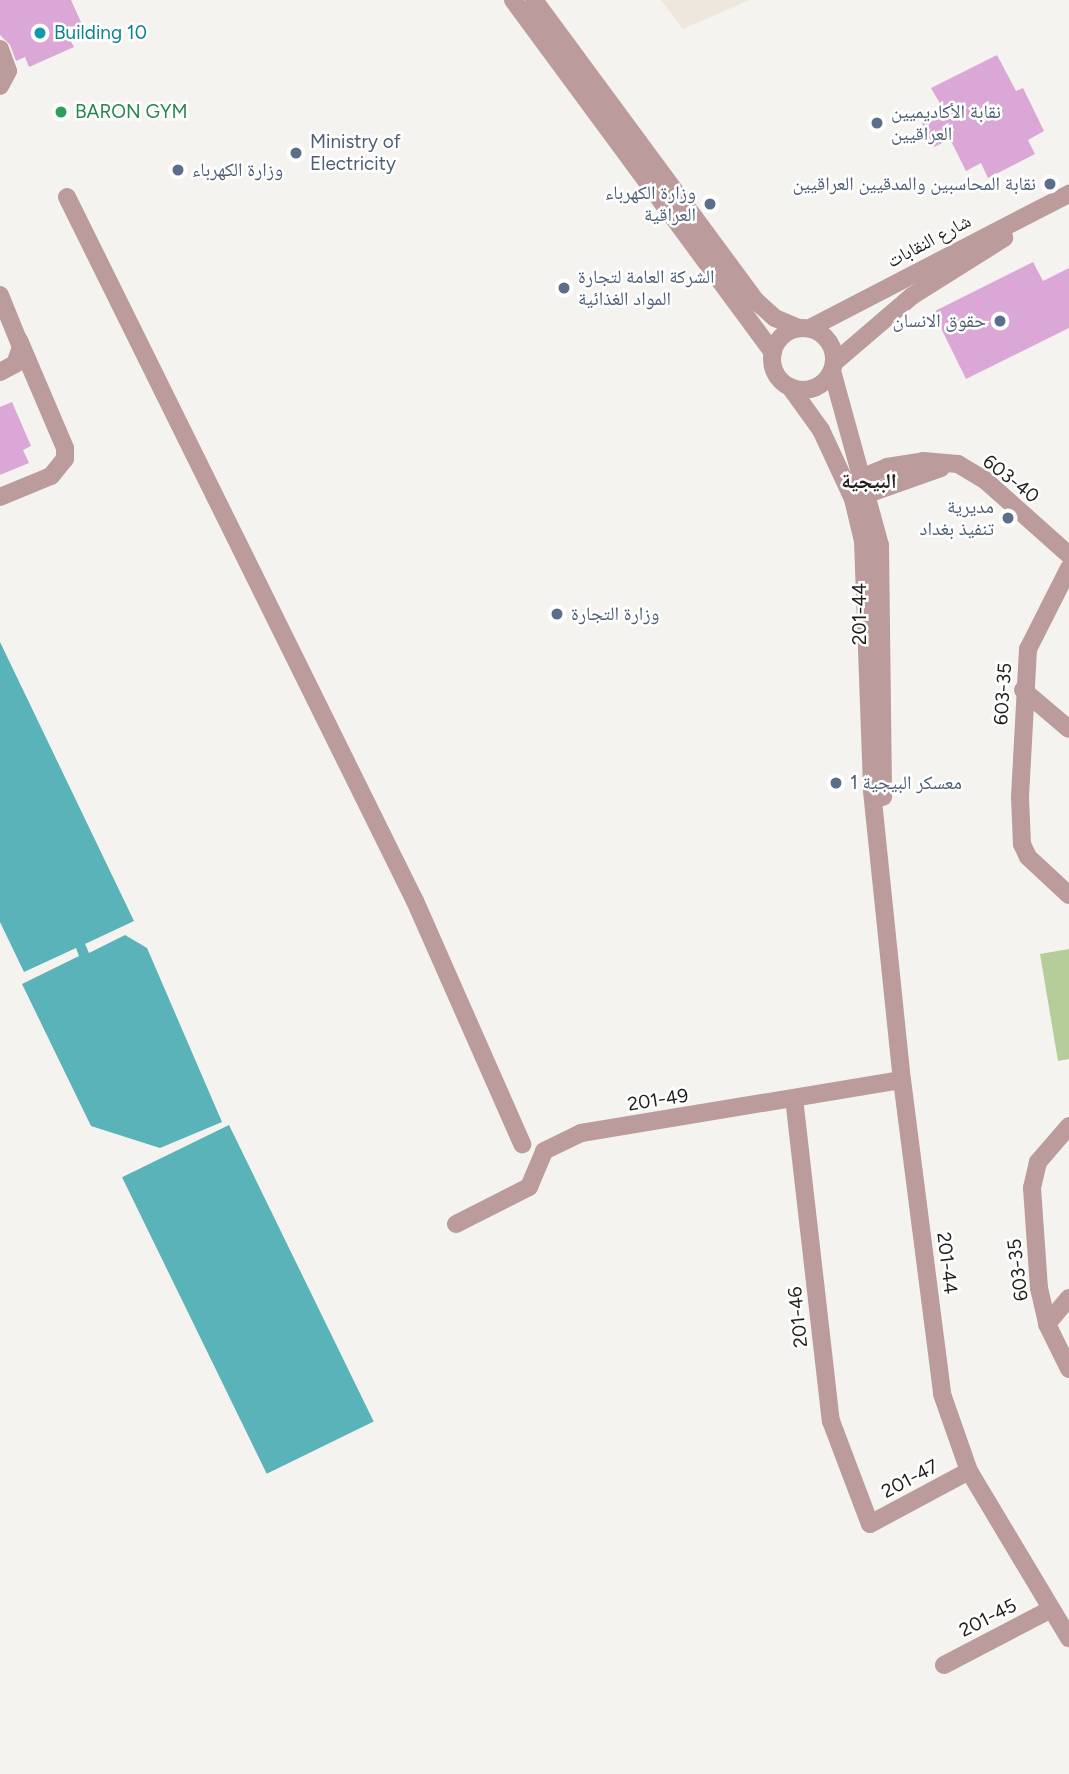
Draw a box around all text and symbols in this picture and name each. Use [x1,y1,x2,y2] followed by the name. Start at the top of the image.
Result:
[54,22,147,44] place label: Building 10
[32,25,48,41] marker: Building 10
[75,101,187,123] place label: BARON GYM
[891,101,1001,145] place label: نقابة الأكاديميين العراقيين
[53,104,69,120] marker: BARON GYM
[869,115,885,131] marker: نقابة الأكاديميين العراقيين
[310,131,401,175] place label: Ministry of Electricity
[288,145,304,161] marker: Ministry of Electricity
[192,159,283,181] place label: وزارة الكهرباء
[170,162,186,178] marker: وزارة الكهرباء
[792,173,1036,195] place label: نقابة المحاسبين والمدقيين العراقيين
[1042,176,1058,192] marker: نقابة المحاسبين والمدقيين العراقيين
[605,182,696,226] place label: وزارة الكهرباء العراقية
[702,196,718,212] marker: وزارة الكهرباء العراقية
[883,209,975,273] street label: شارع النقابات
[578,266,715,310] place label: الشركة العامة لتجارة المواد الغذائية
[556,280,572,296] marker: الشركة العامة لتجارة المواد الغذائية
[893,310,986,332] place label: حقوق الانسان
[992,313,1008,329] marker: حقوق الانسان
[978,450,1044,508] street label: 603-40
[841,468,897,494] district label: البيجية
[920,496,994,540] place label: مديرية تنفيذ بغداد
[1000,510,1016,526] marker: مديرية تنفيذ بغداد
[849,583,871,645] street label: 201-44
[571,603,659,625] place label: وزارة التجارة
[549,606,565,622] marker: وزارة التجارة
[989,662,1017,726] street label: 603-35
[850,772,962,794] place label: معسكر البيجية 1
[828,775,844,791] marker: معسكر البيجية 1
[626,1084,690,1116] street label: 201-49
[932,1231,962,1295] street label: 201-44
[1003,1238,1033,1302] street label: 603-35
[783,1285,813,1349] street label: 201-46
[878,1455,942,1503] street label: 201-47
[956,1594,1020,1642] street label: 201-45

